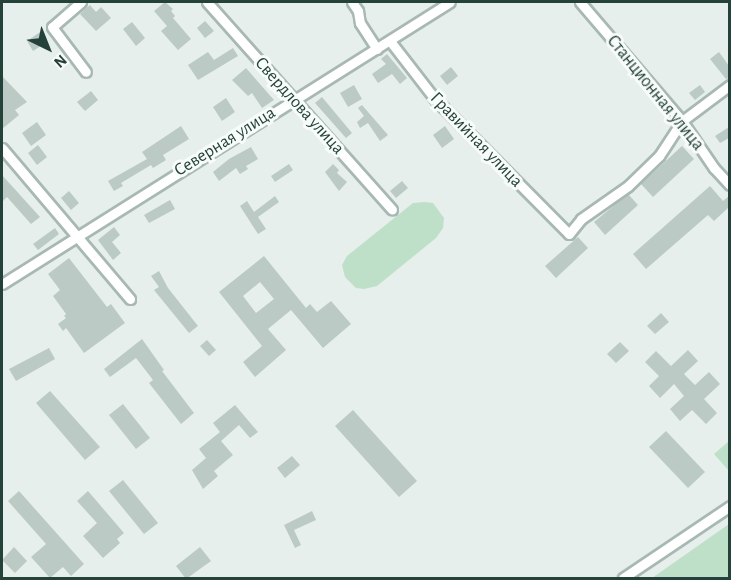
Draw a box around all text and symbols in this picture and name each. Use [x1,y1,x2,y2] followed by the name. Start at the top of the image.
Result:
[18,18,78,78] north arrow
[602,31,708,155] street label: Станционная улица
[51,52,70,71] text: N
[250,53,348,159] street label: Свердлова улица
[425,88,527,192] street label: Гравийная улица
[170,102,280,182] street label: Северная улица

